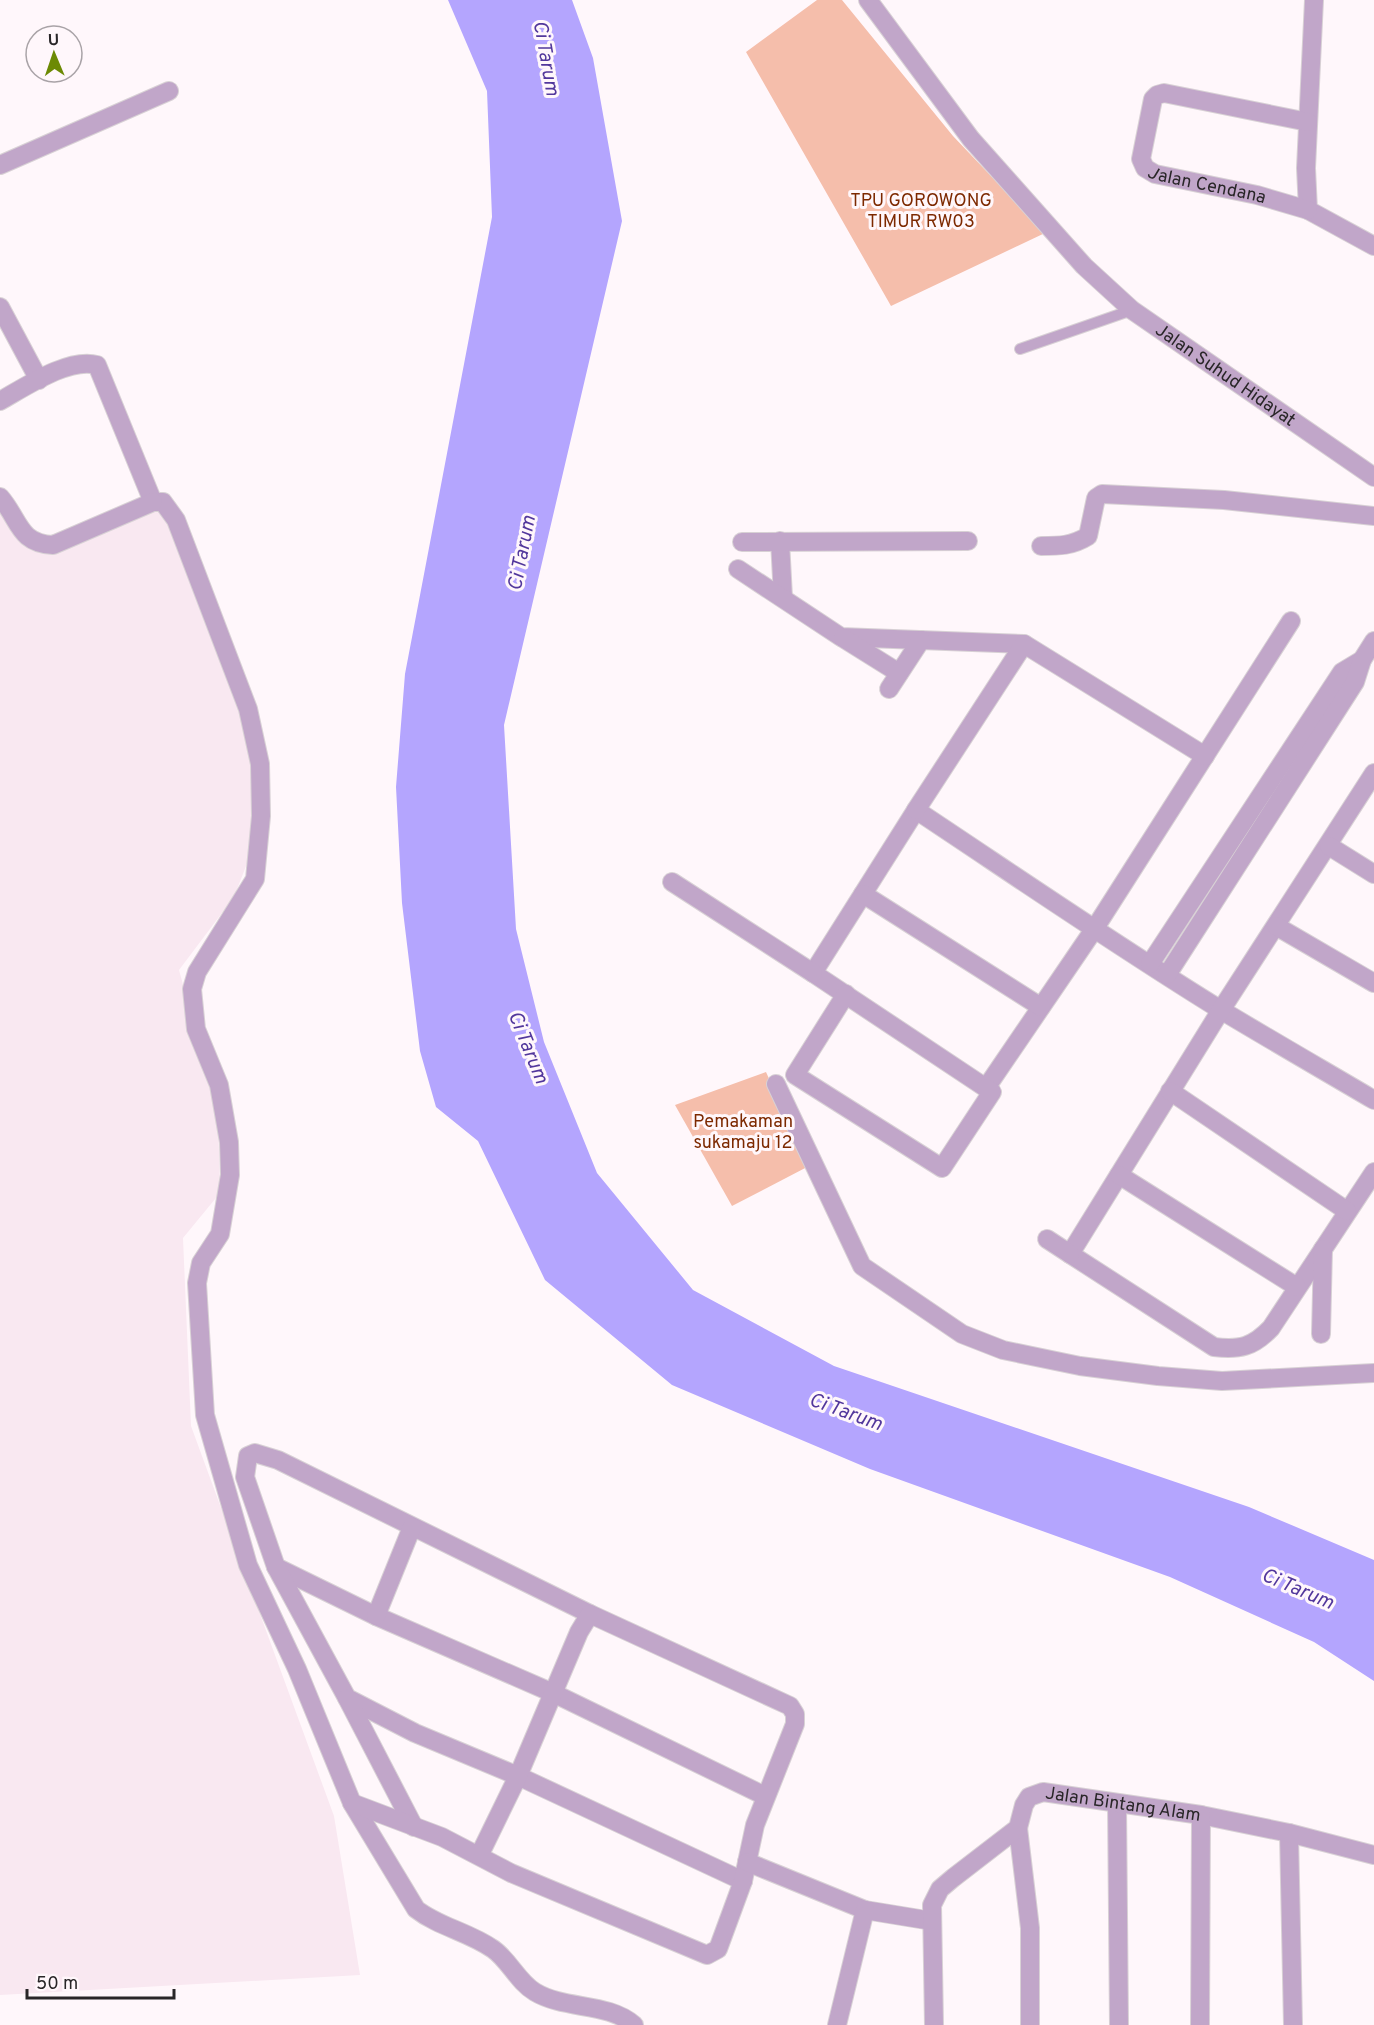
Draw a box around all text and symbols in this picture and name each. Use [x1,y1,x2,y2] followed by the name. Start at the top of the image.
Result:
[526,19,565,99] water label: Ci Tarum
[24,24,84,84] north arrow
[47,31,60,51] text: U
[1143,162,1269,210] street label: Jalan Cendana
[850,190,992,234] park label: TPU GOROWONG TIMUR RW03
[1150,319,1300,432] street label: Jalan Suhud Hidayat
[503,513,543,593] water label: Ci Tarum
[501,1008,554,1089] water label: Ci Tarum
[693,1111,793,1155] park label: Pemakaman sukamaju 12
[805,1388,886,1438] water label: Ci Tarum
[1257,1563,1338,1617] water label: Ci Tarum
[1044,1782,1202,1828] street label: Jalan Bintang Alam
[27,1962,174,2000] scale bar
[36,1973,78,1996] text: 50 m

